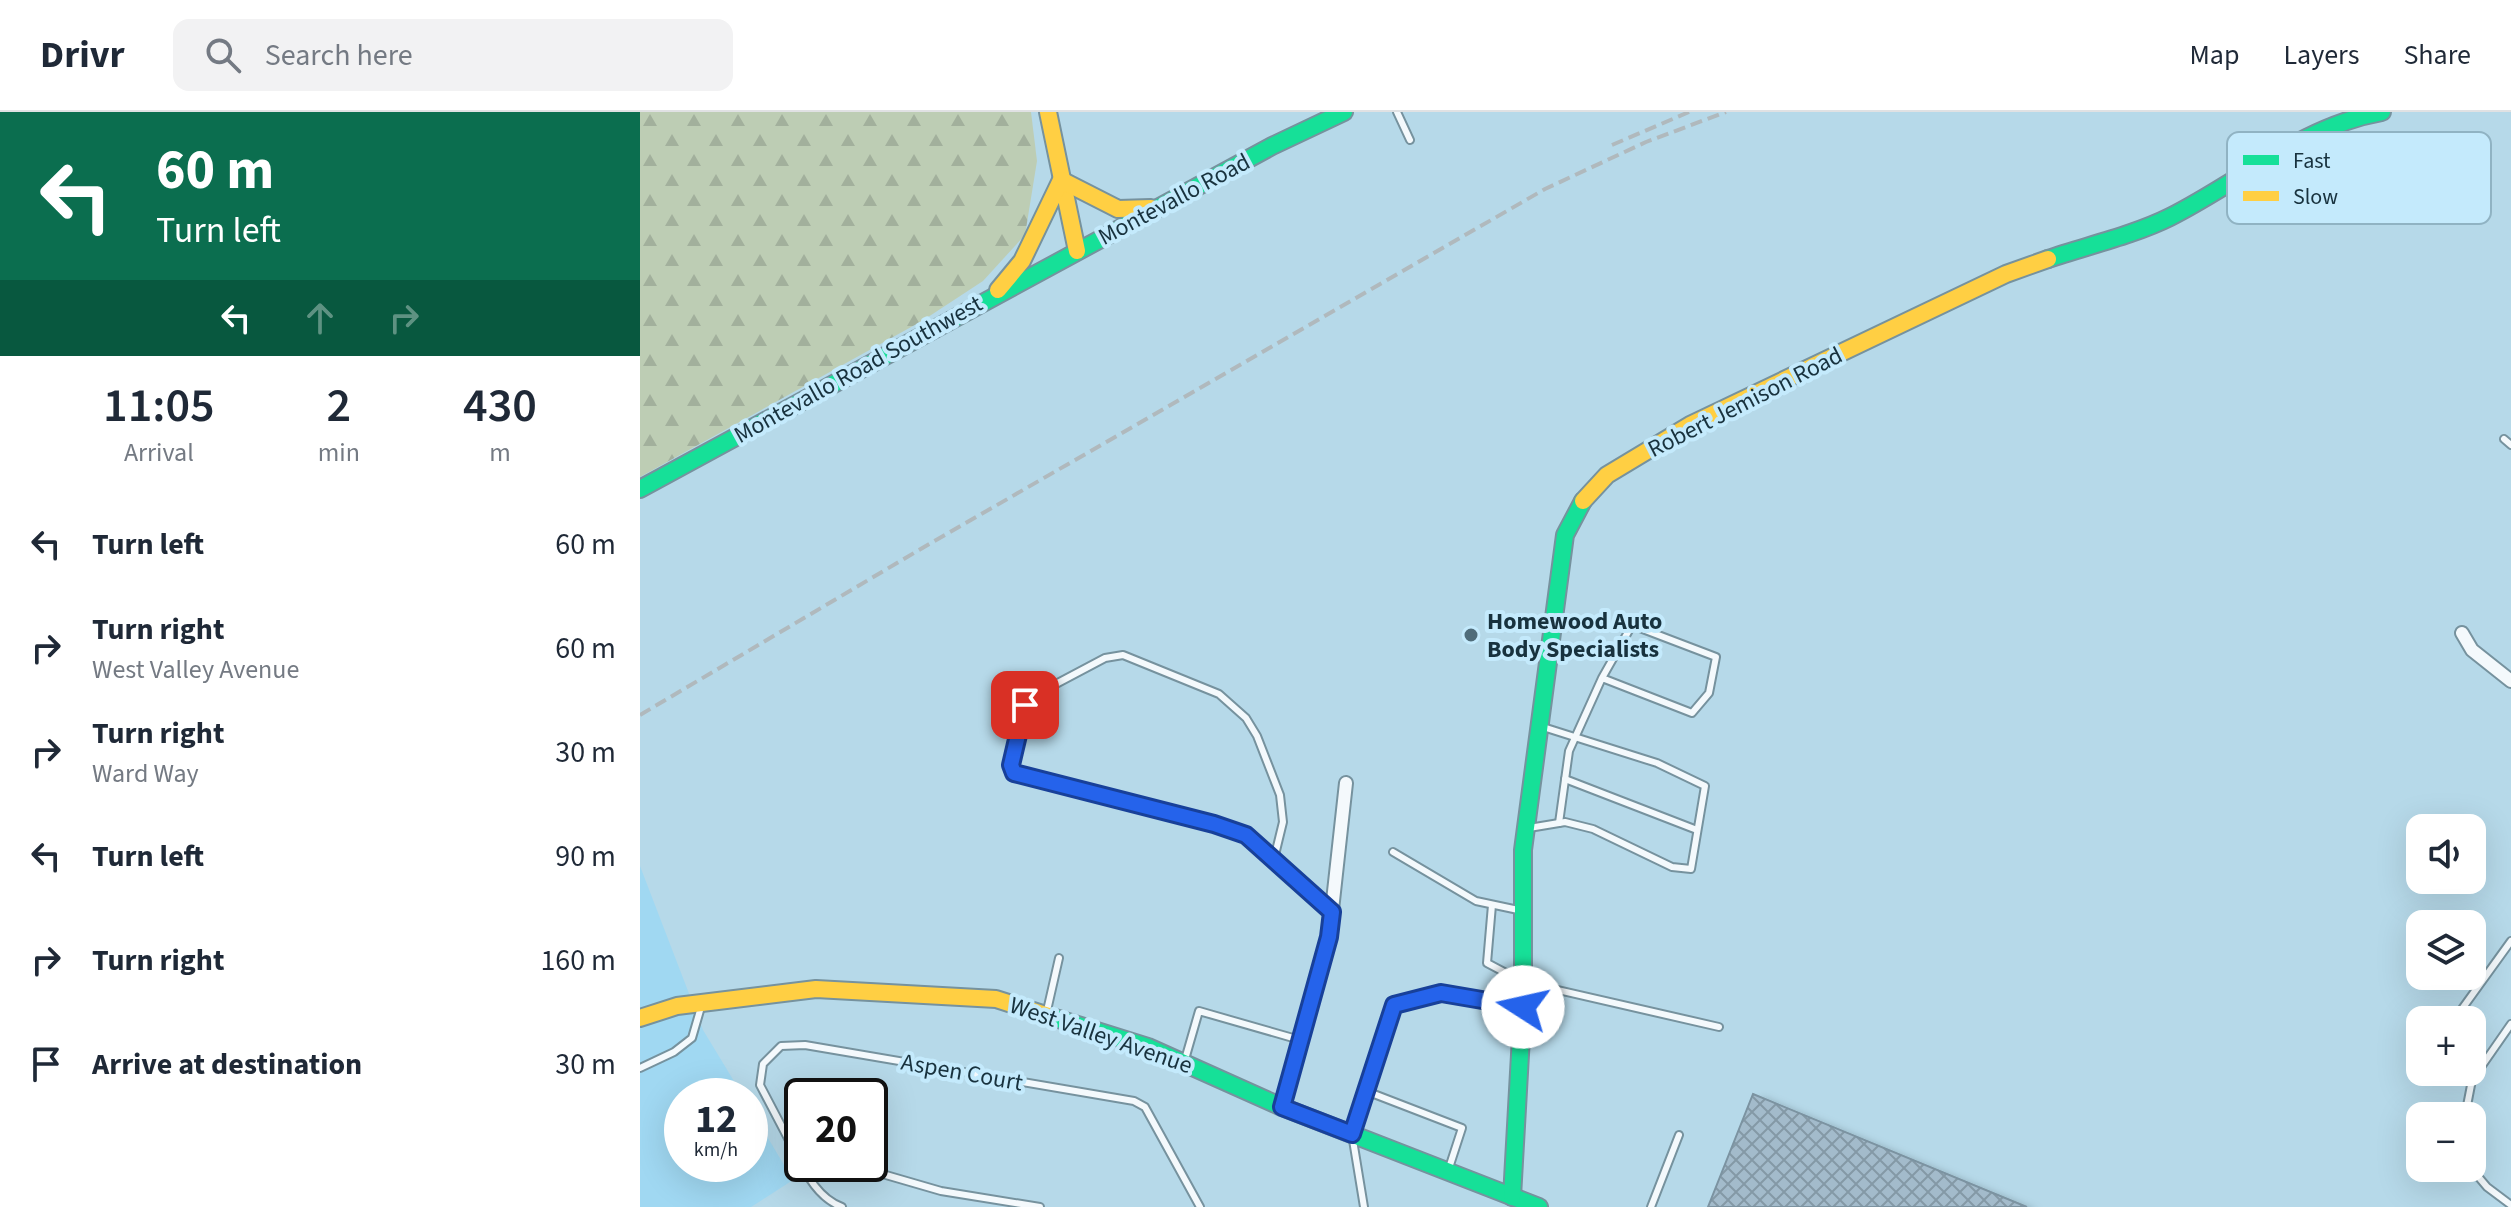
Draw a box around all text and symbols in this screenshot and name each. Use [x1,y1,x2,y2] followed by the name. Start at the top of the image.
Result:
[173,19,733,91] search box
[40,28,125,82] text: Drivr
[201,33,245,77] icon: search
[265,34,413,77] text: Search here
[2189,35,2239,75] text: Map
[2283,35,2359,75] text: Layers
[2403,35,2471,75] text: Share
[156,131,274,210] text: 60 m
[2227,132,2491,224] legend
[24,144,128,248] icon: left
[1092,145,1257,254] street label: Montevallo Road
[2293,145,2331,177] text: Fast
[2293,181,2338,213] text: Slow
[156,205,281,256] text: Turn left
[728,286,989,452] street label: Montevallo Road Southwest
[214,296,258,340] icon: left
[298,296,342,340] icon: ahead
[382,296,426,340] icon: right
[1642,338,1849,467] street label: Robert Jemison Road
[103,372,215,440] text: 11:05
[327,372,351,440] text: 2
[463,372,537,440] text: 430
[124,434,194,471] text: Arrival
[318,434,360,471] text: min
[489,434,511,471] text: m
[24,522,68,566] icon: left
[92,523,204,566] text: Turn left
[555,523,616,566] text: 60 m
[1487,604,1662,667] place label: Homewood Auto Body Specialists
[92,608,224,651] text: Turn right
[24,626,68,670] icon: right
[1462,626,1480,644] marker: Homewood Auto Body Specialists
[555,627,616,670] text: 60 m
[92,651,299,688] text: West Valley Avenue
[991,671,1059,739] pin
[1003,683,1047,727] icon: arrive
[92,712,224,755] text: Turn right
[24,730,68,774] icon: right
[555,731,616,774] text: 30 m
[92,755,199,792] text: Ward Way
[2406,814,2486,1182] map controls
[2406,814,2486,894] button: sound
[24,834,68,878] icon: left
[92,835,204,878] text: Turn left
[555,835,616,878] text: 90 m
[2406,910,2486,990] button: layers
[24,938,68,982] icon: right
[92,939,224,982] text: Turn right
[540,939,616,982] text: 160 m
[1481,965,1565,1049] position arrow
[1005,988,1197,1083] street label: West Valley Avenue
[2406,1006,2486,1086] button: +
[24,1042,68,1086] icon: arrive
[92,1043,362,1086] text: Arrive at destination
[555,1043,616,1086] text: 30 m
[898,1045,1026,1100] street label: Aspen Court
[784,1078,888,1182] speed limit sign: 20
[695,1091,737,1148] text: 12
[2406,1102,2486,1182] button: −
[694,1136,738,1164] text: km/h

